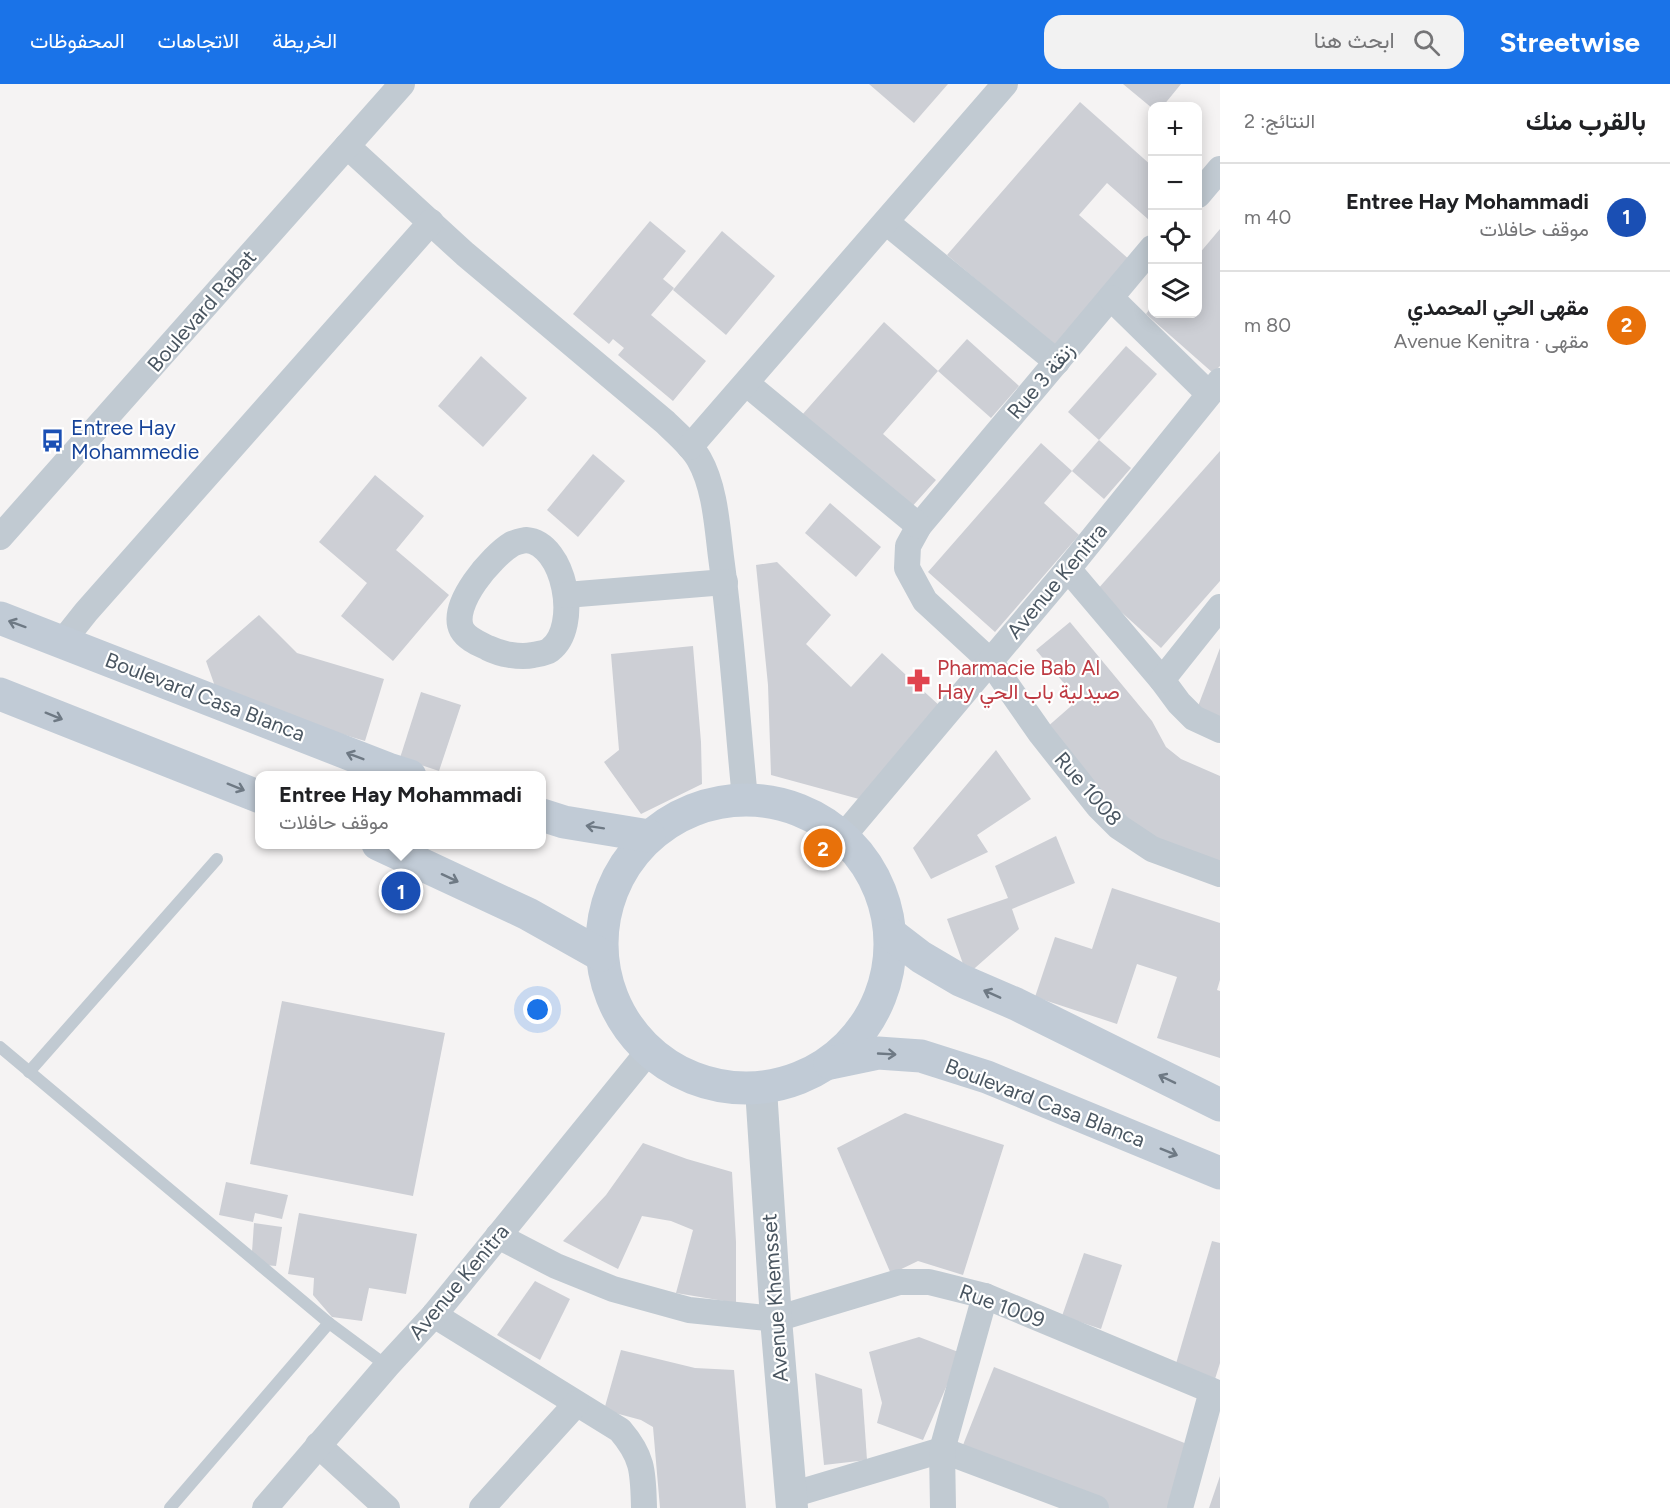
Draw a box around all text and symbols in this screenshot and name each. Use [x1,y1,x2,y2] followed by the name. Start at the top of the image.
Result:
[1044,15,1464,69] search box
[1500,25,1640,59] text: Streetwise
[1410,26,1443,59] icon: search
[1314,27,1395,54] text: ابحث هنا
[30,28,125,53] text: المحفوظات
[158,28,239,53] text: الاتجاهات
[272,28,337,53] text: الخريطة
[1148,102,1202,318] map controls
[1148,102,1202,156] button: +
[1526,105,1646,137] text: بالقرب منك
[1244,109,1315,133] text: النتائج: 2
[1148,156,1202,210] button: −
[1346,188,1589,215] text: Entree Hay Mohammadi
[1244,205,1291,229] text: 40 m
[1622,205,1631,229] text: 1
[1148,210,1202,264] button: locate
[1479,217,1589,241] text: موقف حافلات
[142,245,261,377] street label: Boulevard Rabat
[1148,264,1202,318] button: layers
[1407,294,1589,321] text: مقهى الحي المحمدي
[1244,313,1291,337] text: 80 m
[1621,313,1632,337] text: 2
[1394,329,1589,353] text: مقهى · Avenue Kenitra
[1002,338,1080,424] street label: Rue 3 زنقة
[71,415,199,464] place label: Entree Hay Mohammedie
[40,427,66,453] bus stop icon: Entree Hay Mohammedie
[1001,518,1112,643] street label: Avenue Kenitra
[8,618,26,629] one-way arrow
[102,647,309,746] street label: Boulevard Casa Blanca
[937,655,1120,709] place label: Pharmacie Bab Al Hay صيدلية باب الحي
[906,667,932,693] pharmacy icon: Pharmacie Bab Al Hay صيدلية باب الحي
[45,711,63,722] one-way arrow
[1049,747,1127,831] street label: Rue 1008
[346,750,365,761] one-way arrow
[255,771,546,849] popup
[279,781,522,808] text: Entree Hay Mohammadi
[226,782,244,793] one-way arrow
[279,810,389,834] text: موقف حافلات
[586,821,606,832] one-way arrow
[804,826,842,870] pin: 2
[382,868,420,914] pin: 1
[441,873,459,885] one-way arrow
[983,988,1002,999] one-way arrow
[523,995,552,1024] your location
[877,1048,897,1059] one-way arrow
[942,1053,1149,1152] street label: Boulevard Casa Blanca
[1159,1073,1177,1084] one-way arrow
[1159,1147,1178,1158] one-way arrow
[756,1213,793,1383] street label: Avenue Khemsset
[403,1219,514,1344] street label: Avenue Kenitra
[956,1279,1048,1332] street label: Rue 1009

